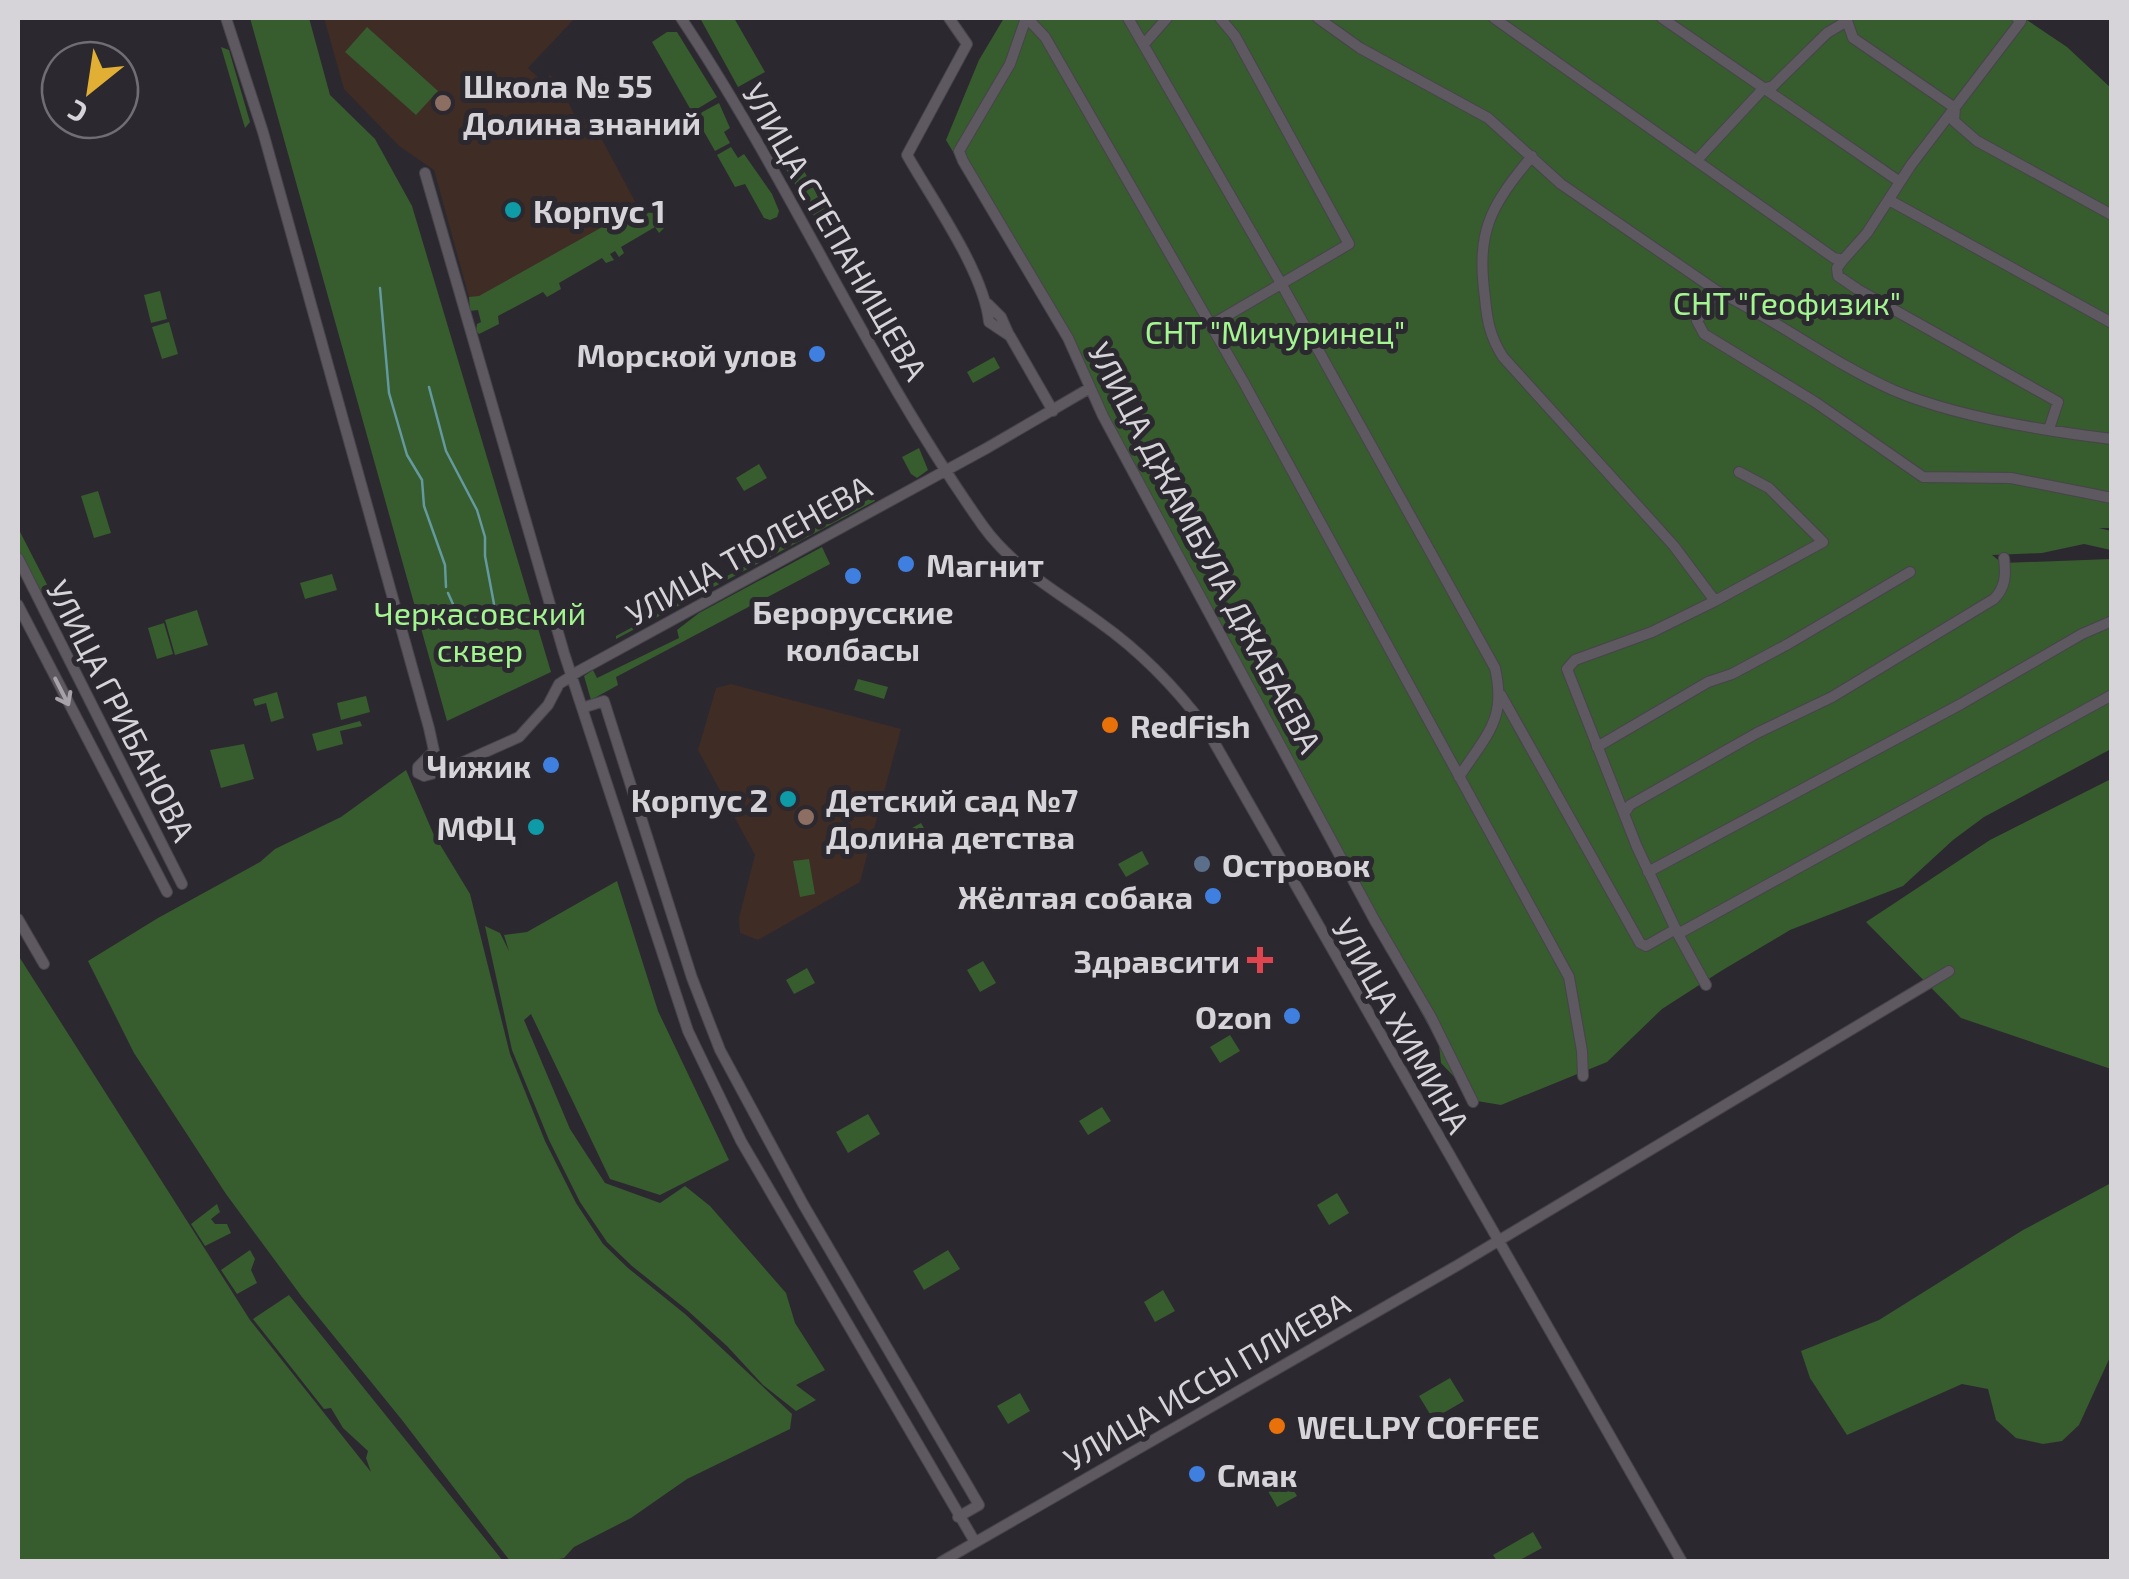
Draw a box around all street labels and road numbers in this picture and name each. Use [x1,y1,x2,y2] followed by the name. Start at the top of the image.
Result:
[735,76,937,386] street label: УЛИЦА СТЕПАНИЩЕВА
[1081,335,1331,759] street label: УЛИЦА ДЖАМБУЛА ДЖАБАЕВА
[619,466,877,632] street label: УЛИЦА ТЮЛЕНЕВА
[40,573,204,847] street label: УЛИЦА ГРИБАНОВА
[1325,911,1479,1139] street label: УЛИЦА ХИМИНА
[1057,1283,1356,1477] street label: УЛИЦА ИССЫ ПЛИЕВА

